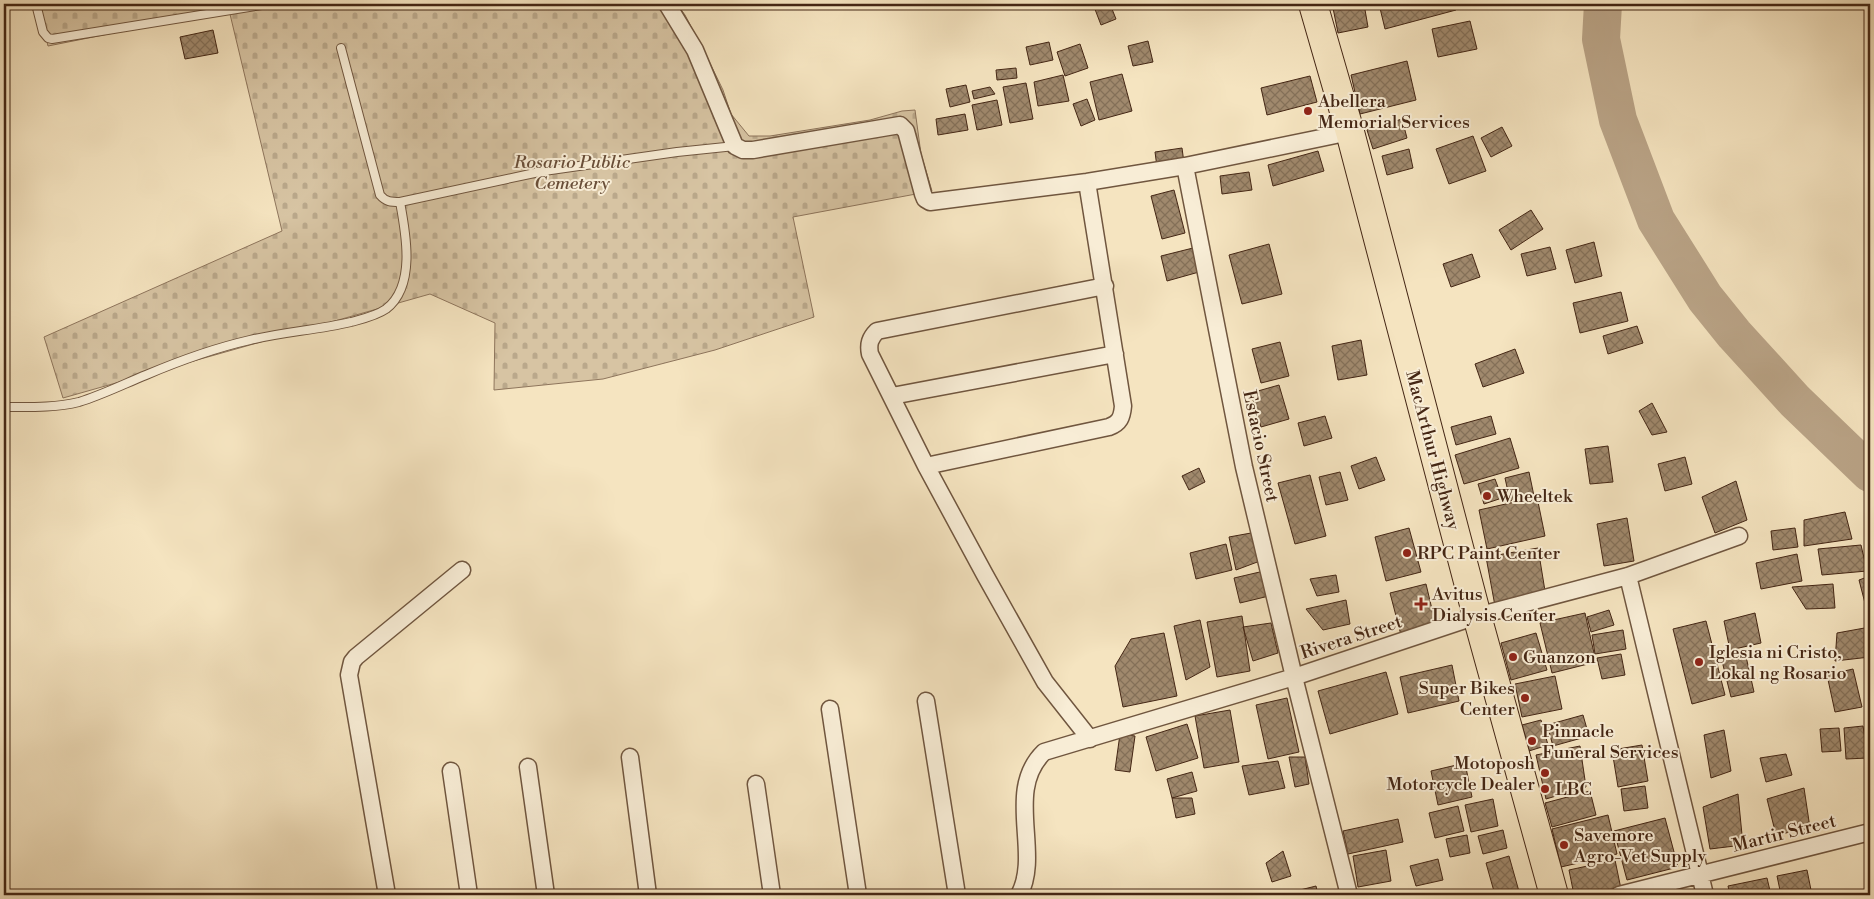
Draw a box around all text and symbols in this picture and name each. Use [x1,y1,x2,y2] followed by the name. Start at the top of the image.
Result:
[1317,90,1470,134] place label: Abellera Memorial Services
[1302,105,1314,117] marker: Abellera Memorial Services
[513,151,631,195] park label: Rosario Public Cemetery
[1400,368,1465,533] street label: MacArthur Highway
[1237,388,1284,505] street label: Estacio Street
[1496,485,1574,508] place label: Wheeltek
[1481,490,1493,502] marker: Wheeltek
[1417,542,1561,565] place label: RPC Paint Center
[1401,547,1413,559] marker: RPC Paint Center
[1431,583,1556,627] place label: Avitus Dialysis Center
[1414,597,1428,611] marker: Avitus Dialysis Center
[1297,610,1405,665] street label: Rivera Street
[1709,641,1847,685] place label: Iglesia ni Cristo, Lokal ng Rosario
[1523,646,1596,669] place label: Guanzon
[1507,651,1519,663] marker: Guanzon
[1693,656,1705,668] marker: Iglesia ni Cristo, Lokal ng Rosario
[1419,677,1515,721] place label: Super Bikes Center
[1519,692,1531,704] marker: Super Bikes Center
[1542,720,1679,764] place label: Pinnacle Funeral Services
[1526,735,1538,747] marker: Pinnacle Funeral Services
[1386,752,1535,796] place label: Motoposh Motorcycle Dealer
[1539,767,1551,779] marker: Motoposh Motorcycle Dealer
[1555,778,1592,801] place label: LBC
[1539,783,1551,795] marker: LBC
[1730,809,1839,857] street label: Martir Street
[1573,824,1706,868] place label: Savemore Agro-Vet Supply
[1558,839,1570,851] marker: Savemore Agro-Vet Supply

